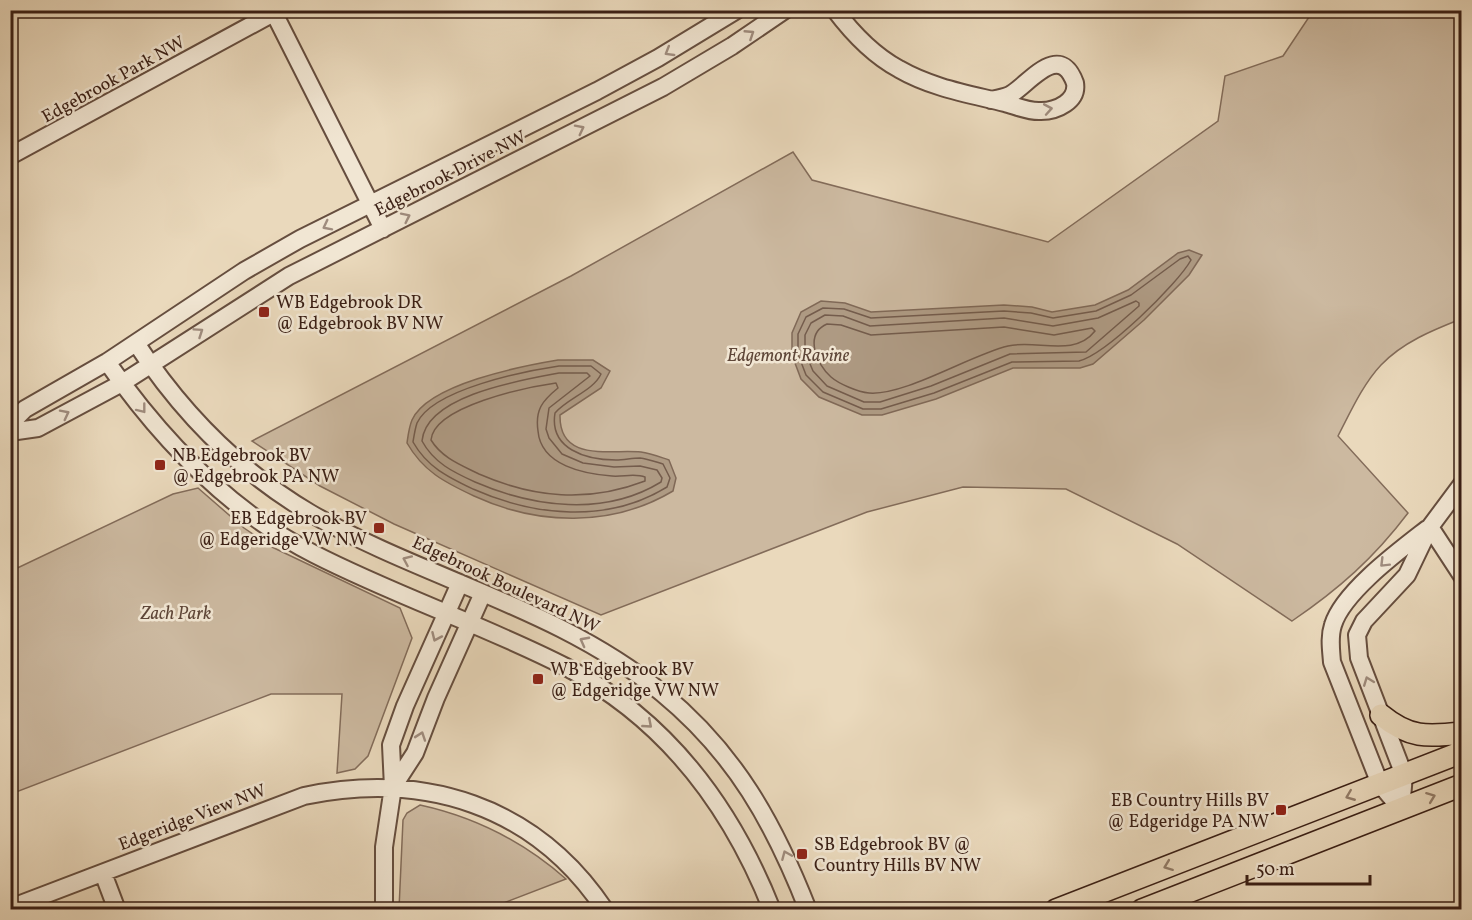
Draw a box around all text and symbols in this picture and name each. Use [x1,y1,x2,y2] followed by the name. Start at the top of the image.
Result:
[743,30,754,41] one-way arrow
[38,31,190,130] street label: Edgebrook Park NW
[665,44,675,56] one-way arrow
[1043,103,1053,116] one-way arrow
[370,125,531,223] street label: Edgebrook Drive NW
[574,125,585,137] one-way arrow
[399,213,410,224] one-way arrow
[322,219,333,231] one-way arrow
[276,291,443,337] place label: WB Edgebrook DR @ Edgebrook BV NW
[257,305,271,319] marker: WB Edgebrook DR @ Edgebrook BV NW
[192,328,203,339] one-way arrow
[727,344,850,369] park label: Edgemont Ravine
[134,402,145,413] one-way arrow
[59,410,70,421] one-way arrow
[172,444,339,490] place label: NB Edgebrook BV @ Edgebrook PA NW
[153,458,167,472] marker: NB Edgebrook BV @ Edgebrook PA NW
[198,507,367,553] place label: EB Edgebrook BV @ Edgeridge VW NW
[372,521,386,535] marker: EB Edgebrook BV @ Edgeridge VW NW
[407,531,603,640] street label: Edgebrook Boulevard NW
[402,555,413,567] one-way arrow
[1381,556,1392,567] one-way arrow
[140,602,211,627] park label: Zach Park
[431,630,443,641] one-way arrow
[579,636,590,648] one-way arrow
[550,658,719,704] place label: WB Edgebrook BV @ Edgeridge VW NW
[531,672,545,686] marker: WB Edgebrook BV @ Edgeridge VW NW
[1363,677,1375,688] one-way arrow
[641,717,652,728] one-way arrow
[414,731,427,742] one-way arrow
[115,779,270,858] street label: Edgeridge View NW
[1107,789,1269,835] place label: EB Country Hills BV @ Edgeridge PA NW
[1345,789,1356,801] one-way arrow
[1425,792,1436,804] one-way arrow
[1274,803,1288,817] marker: EB Country Hills BV @ Edgeridge PA NW
[814,833,981,879] place label: SB Edgebrook BV @ Country Hills BV NW
[795,847,809,861] marker: SB Edgebrook BV @ Country Hills BV NW
[1247,848,1370,886] scale bar
[781,851,793,862] one-way arrow
[1256,858,1295,883] text: 50 m
[1163,859,1174,872] one-way arrow

